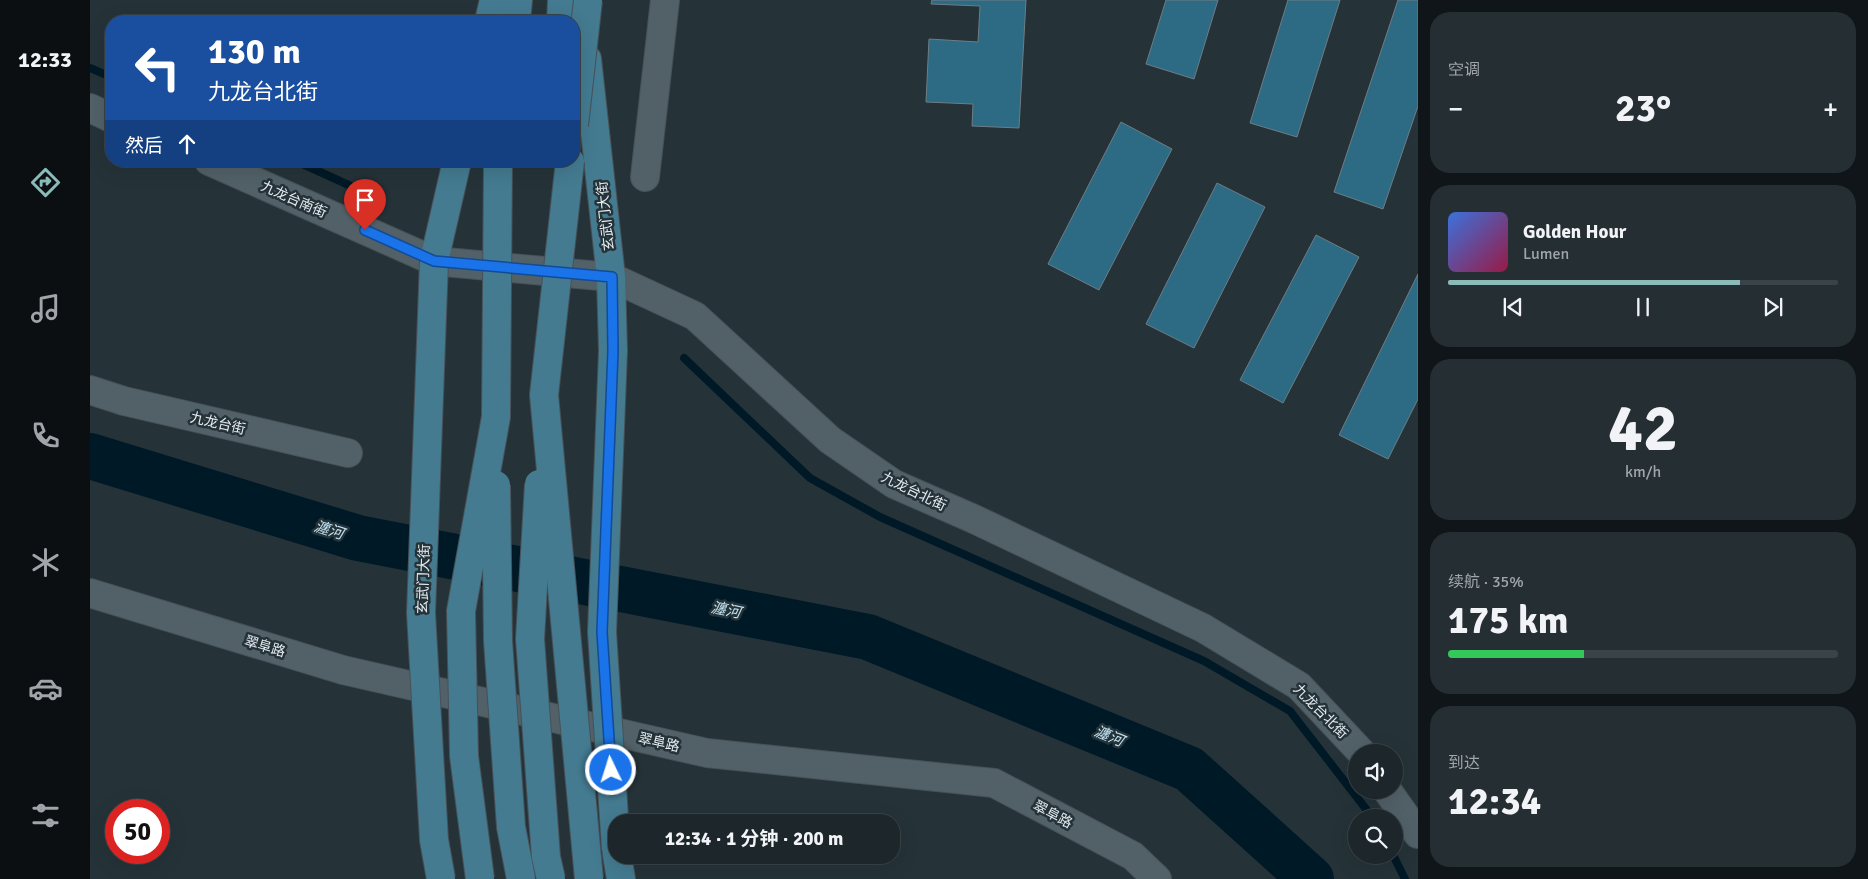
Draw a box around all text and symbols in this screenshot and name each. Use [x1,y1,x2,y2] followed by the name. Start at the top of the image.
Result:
[208,30,301,73] text: 130 m
[125,35,190,100] icon: left
[18,46,72,73] text: 12:33
[1448,60,1480,80] text: 空调
[208,78,318,105] text: 九龙台北街
[1615,85,1671,132] text: 23°
[1448,92,1463,126] text: −
[1823,92,1838,126] text: +
[173,130,201,158] icon: ahead
[125,134,163,158] text: 然后
[28,165,63,200] icon: directions
[258,177,329,221] street label: 九龙台南街
[344,179,386,230] pin
[593,180,618,252] street label: 玄武门大街
[351,186,379,214] icon: arrive
[1523,220,1626,244] text: Golden Hour
[1523,244,1569,264] text: Lumen
[28,291,63,326] icon: music
[1499,293,1527,321] icon: previous
[1629,293,1657,321] icon: pause
[1759,293,1787,321] icon: next
[1608,389,1678,469] text: 42
[189,409,247,438] street label: 九龙台街
[28,418,63,453] icon: phone
[1625,462,1661,482] text: km/h
[879,468,949,514] street label: 九龙台北街
[312,517,349,544] water label: 瀍河
[414,544,433,614] street label: 玄武门大街
[28,545,63,580] icon: climate
[1448,572,1524,592] text: 续航 · 35%
[1448,597,1569,644] text: 175 km
[710,598,745,622] water label: 瀍河
[242,632,287,661] street label: 翠阜路
[28,671,63,706] icon: car
[1290,681,1351,742] street label: 九龙台北街
[1092,722,1129,751] water label: 瀍河
[637,729,681,755] street label: 翠阜路
[584,743,636,795] position arrow
[1348,744,1403,864] map controls
[1348,744,1403,799] button: sound
[1448,753,1480,773] text: 到达
[1448,778,1541,825] text: 12:34
[1030,797,1075,832] street label: 翠阜路
[28,798,63,833] icon: filters
[105,799,170,864] speed limit sign: 50
[1348,809,1403,864] button: search
[665,827,843,851] text: 12:34 · 1 分钟 · 200 m

